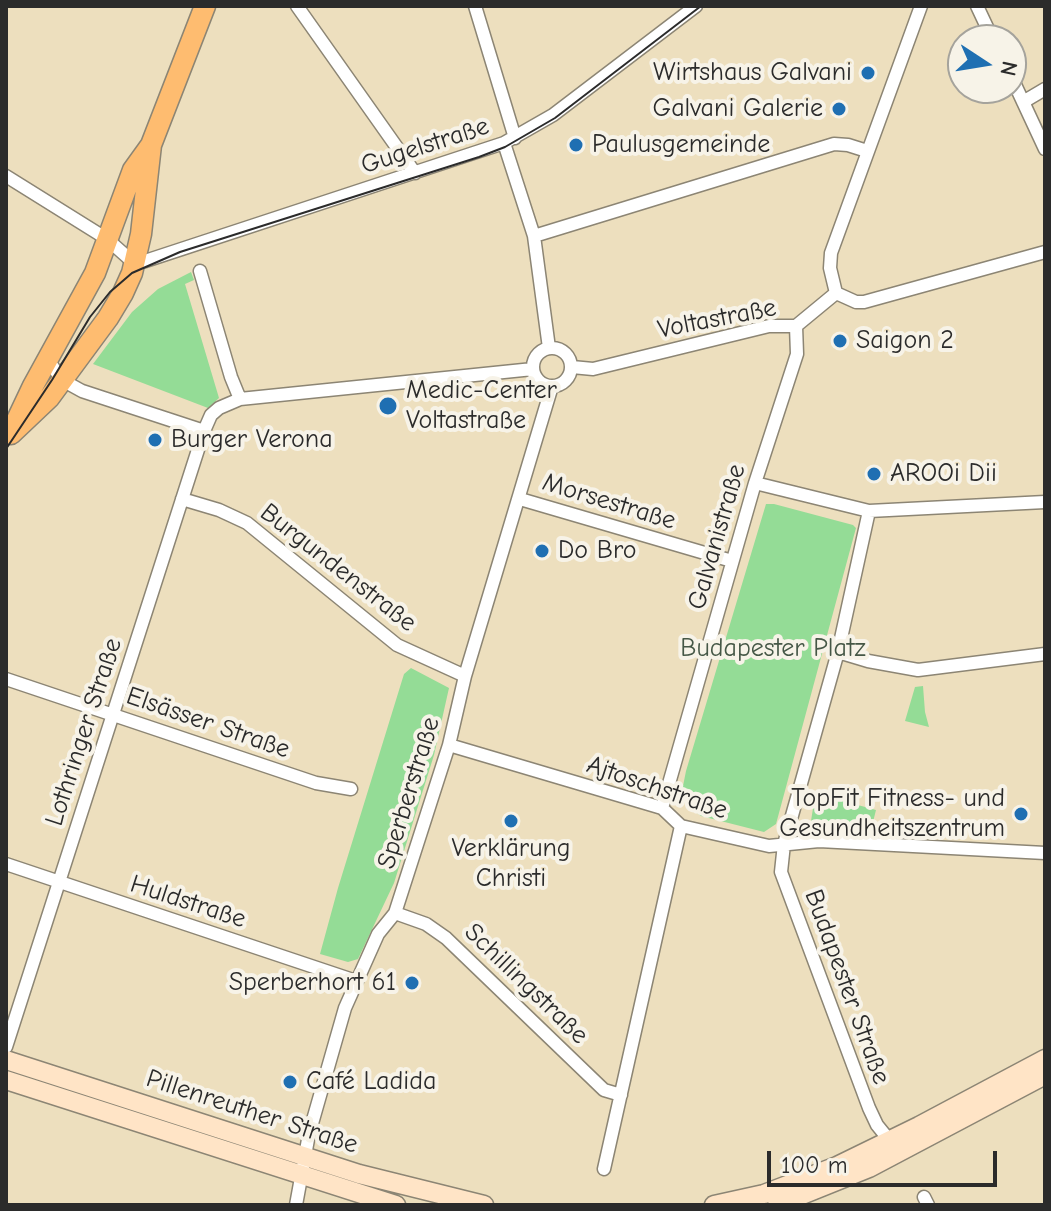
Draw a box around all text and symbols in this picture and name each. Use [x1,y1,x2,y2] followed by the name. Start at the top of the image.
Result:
[947,24,1027,104] north arrow
[653,57,852,89] place label: Wirtshaus Galvani
[994,59,1023,78] text: N
[859,64,877,82] marker: Wirtshaus Galvani
[653,93,823,125] place label: Galvani Galerie
[830,100,848,118] marker: Galvani Galerie
[357,111,493,181] street label: Gugelstraße
[592,129,770,161] place label: Paulusgemeinde
[567,136,585,154] marker: Paulusgemeinde
[655,292,779,346] street label: Voltastraße
[856,325,954,357] place label: Saigon 2
[831,332,849,350] marker: Saigon 2
[406,375,557,436] place label: Medic-Center Voltastraße
[377,395,399,417] marker: Medic-Center Voltastraße
[171,424,333,456] place label: Burger Verona
[146,431,164,449] marker: Burger Verona
[890,458,997,490] place label: AROOi Dii
[681,461,753,613] street label: Galvanistraße
[865,465,883,483] marker: AROOi Dii
[539,467,679,537] street label: Morsestraße
[254,497,422,639] street label: Burgundenstraße
[558,535,637,567] place label: Do Bro
[533,542,551,560] marker: Do Bro
[680,633,866,665] park label: Budapester Platz
[39,634,129,830] street label: Lothringer Straße
[122,680,294,766] street label: Elsässer Straße
[371,713,447,873] street label: Sperberstraße
[582,749,732,827] street label: Ajtoschstraße
[779,783,1005,844] place label: TopFit Fitness- und Gesundheitszentrum
[1012,805,1030,823] marker: TopFit Fitness- und Gesundheitszentrum
[502,812,520,830] marker: Verklärung Christi
[451,833,571,894] place label: Verklärung Christi
[126,869,250,935] street label: Huldstraße
[797,885,897,1089] street label: Budapester Straße
[457,917,595,1051] street label: Schillingstraße
[229,967,396,999] place label: Sperberhort 61
[403,974,421,992] marker: Sperberhort 61
[142,1063,362,1161] street label: Pillenreuther Straße
[306,1066,436,1098] place label: Café Ladida
[281,1073,299,1091] marker: Café Ladida
[771,1135,1001,1185] scale bar
[781,1151,848,1179] text: 100 m

